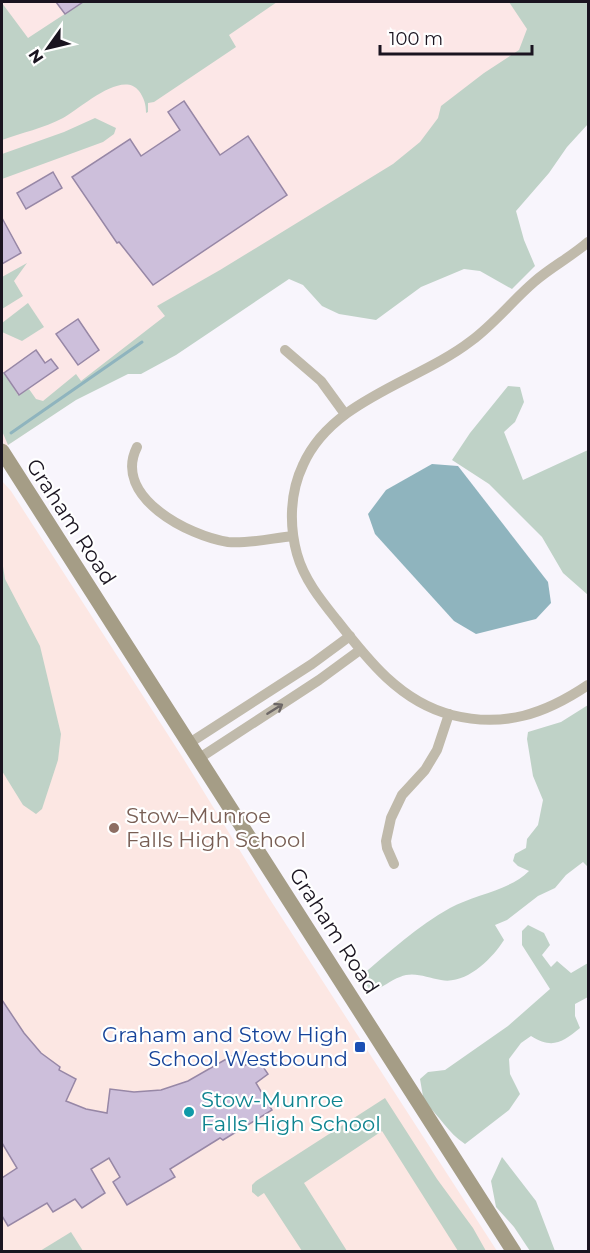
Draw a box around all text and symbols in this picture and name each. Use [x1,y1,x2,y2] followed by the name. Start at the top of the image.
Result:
[18,18,78,78] north arrow
[380,18,532,56] scale bar
[389,28,443,50] text: 100 m
[24,45,47,67] text: N
[21,454,122,590] street label: Graham Road
[266,702,283,714] one-way arrow
[126,803,306,852] place label: Stow–Munroe Falls High School
[107,821,121,835] marker: Stow–Munroe Falls High School
[284,863,385,999] street label: Graham Road
[102,1022,348,1071] place label: Graham and Stow High School Westbound
[353,1040,367,1054] marker: Graham and Stow High School Westbound
[201,1087,381,1136] place label: Stow-Munroe Falls High School
[182,1105,196,1119] marker: Stow-Munroe Falls High School

